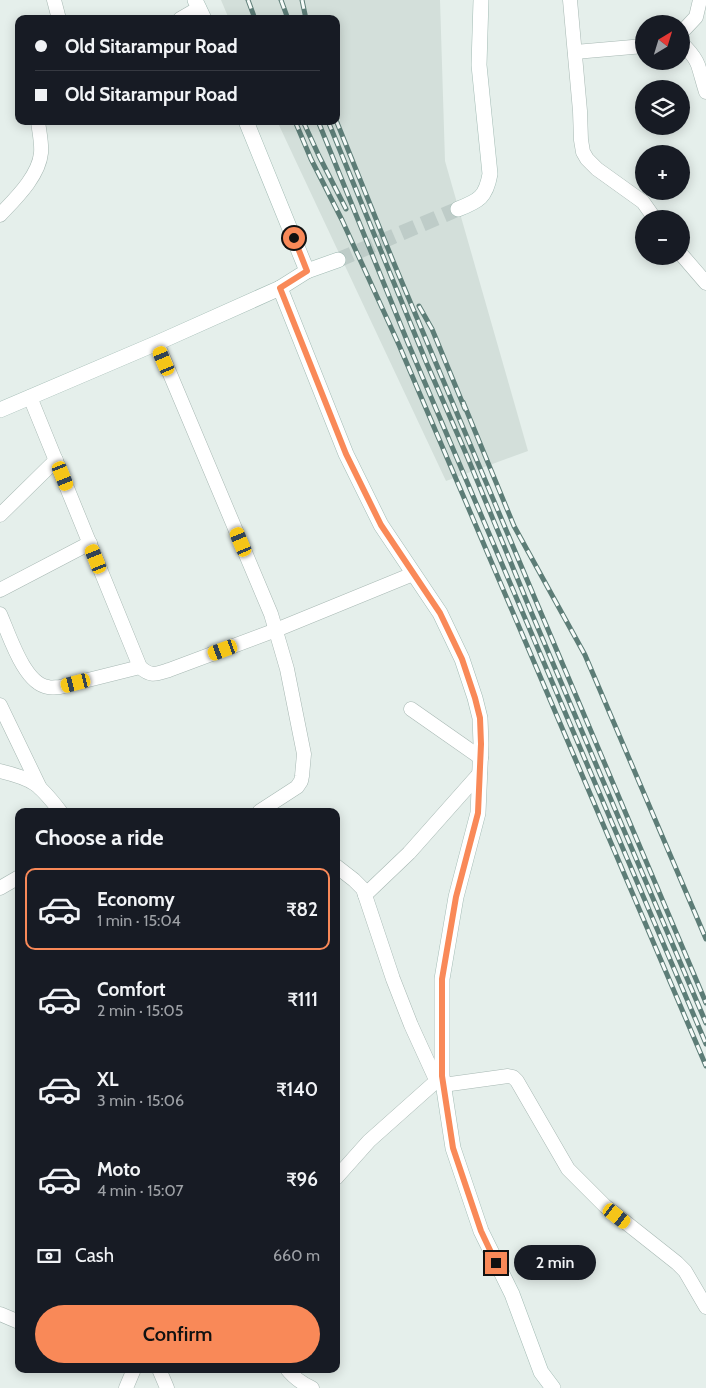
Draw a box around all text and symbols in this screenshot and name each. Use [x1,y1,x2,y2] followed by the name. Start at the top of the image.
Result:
[635,15,690,70] north arrow
[635,15,690,265] map controls
[65,35,238,58] text: Old Sitarampur Road
[635,80,690,135] button: layers
[65,83,238,106] text: Old Sitarampur Road
[635,145,690,200] button: +
[635,210,690,265] button: −
[283,227,305,249] route start
[151,344,176,378] car
[50,459,75,493] car
[228,525,253,559] car
[83,542,108,576] car
[206,638,239,662] car
[59,672,92,694] car
[35,824,164,851] text: Choose a ride
[37,887,82,932] icon: car
[97,888,175,911] text: Economy
[286,898,318,921] text: ₹82
[97,911,181,930] text: 1 min · 15:04
[37,977,82,1022] icon: car
[97,978,166,1001] text: Comfort
[288,988,318,1011] text: ₹111
[97,1001,183,1020] text: 2 min · 15:05
[37,1067,82,1112] icon: car
[97,1068,118,1091] text: XL
[276,1078,318,1101] text: ₹140
[97,1091,184,1110] text: 3 min · 15:06
[37,1157,82,1202] icon: car
[97,1158,141,1181] text: Moto
[286,1168,318,1191] text: ₹96
[97,1181,183,1200] text: 4 min · 15:07
[600,1201,633,1231] car
[35,1242,63,1270] icon: cash
[75,1244,114,1267] text: Cash
[273,1246,320,1265] text: 660 m
[514,1246,596,1280] callout: 2 min
[485,1252,507,1274] route end
[536,1253,574,1272] text: 2 min
[35,1305,320,1363] button: Confirm

